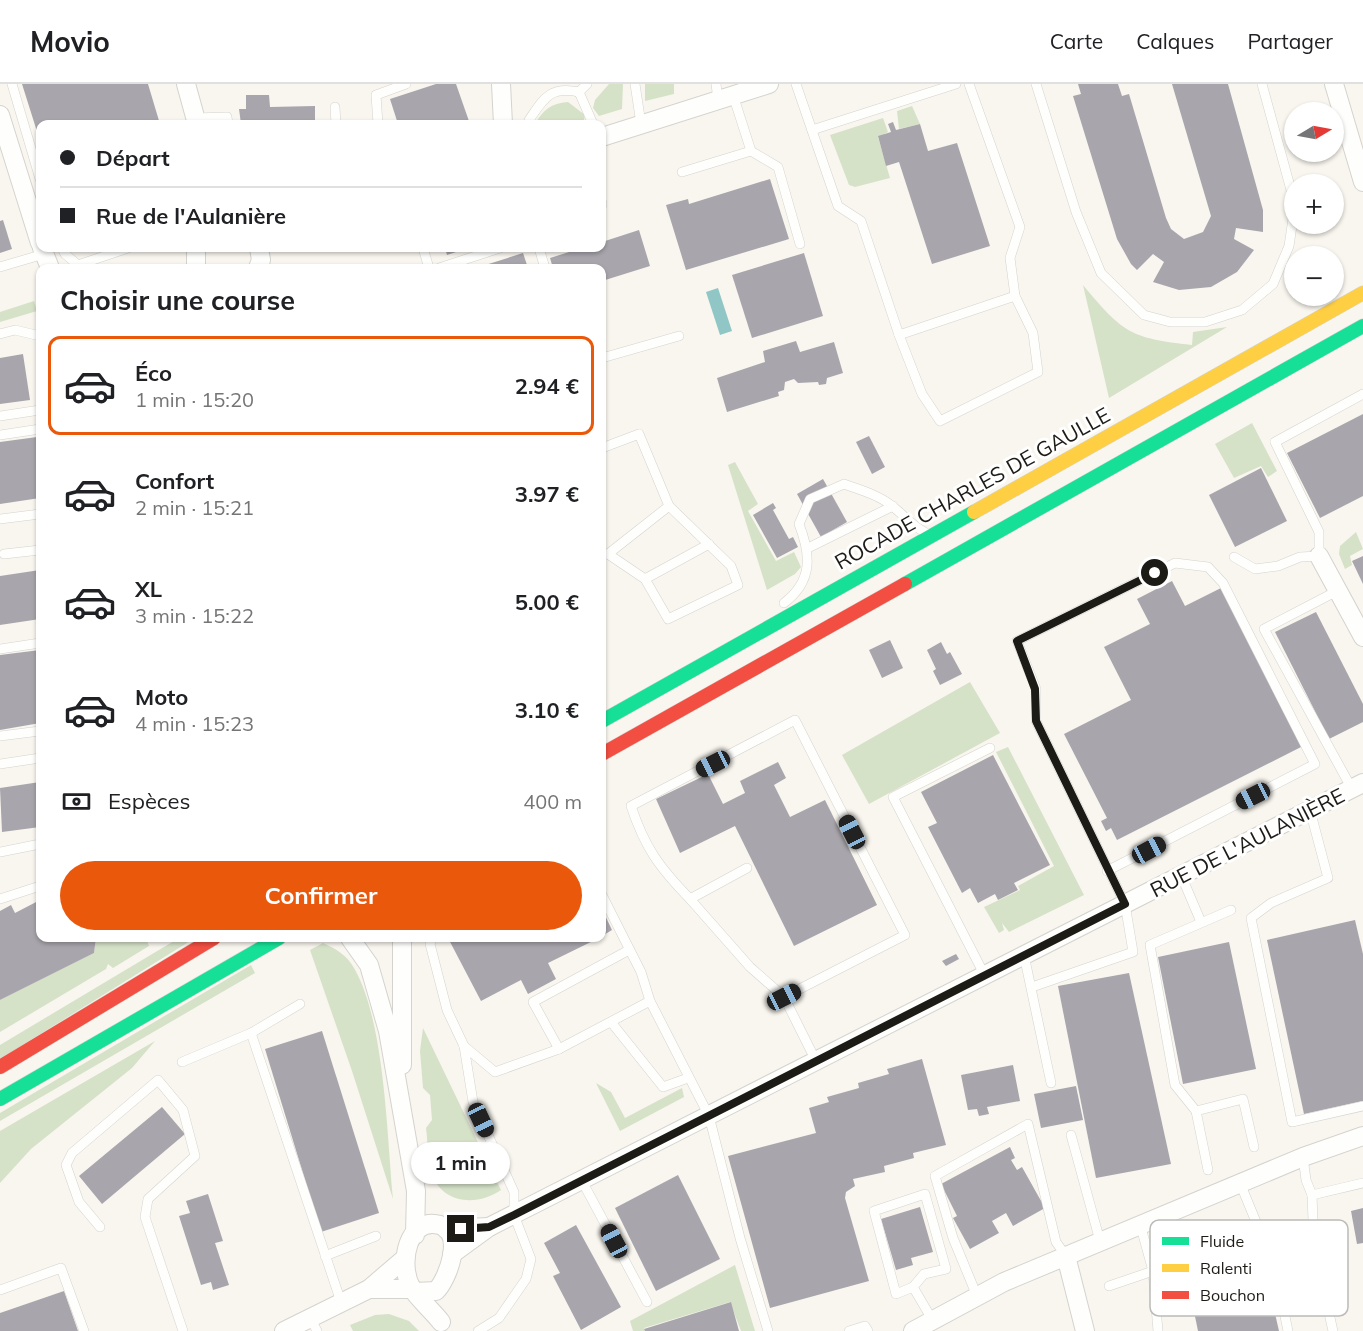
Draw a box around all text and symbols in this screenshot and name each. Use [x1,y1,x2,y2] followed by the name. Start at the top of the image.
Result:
[30,24,110,59] text: Movio
[1050,28,1103,54] text: Carte
[1136,28,1214,54] text: Calques
[1247,28,1333,54] text: Partager
[1284,102,1344,162] north arrow
[1284,102,1344,306] map controls
[96,144,170,172] text: Départ
[1284,174,1344,234] button: +
[96,202,286,230] text: Rue de l'Aulanière
[1284,246,1344,306] button: −
[60,283,295,317] text: Choisir une course
[63,359,117,413] icon: car
[135,359,172,387] text: Éco
[515,372,579,400] text: 2.94 €
[135,387,254,412] text: 1 min · 15:20
[830,401,1114,575] street label: ROCADE CHARLES DE GAULLE
[63,467,117,521] icon: car
[135,467,214,495] text: Confort
[515,480,579,508] text: 3.97 €
[135,495,254,520] text: 2 min · 15:21
[1141,559,1168,586] route start
[63,575,117,629] icon: car
[135,575,162,603] text: XL
[515,588,579,616] text: 5.00 €
[135,603,254,628] text: 3 min · 15:22
[63,683,117,737] icon: car
[135,683,188,711] text: Moto
[515,696,579,724] text: 3.10 €
[135,711,254,736] text: 4 min · 15:23
[693,748,733,780] car
[1233,780,1273,812] car
[1145,782,1349,902] street label: RUE DE L'AULANIÈRE
[60,785,93,818] icon: cash
[108,787,190,815] text: Espèces
[523,789,582,814] text: 400 m
[836,812,868,852] car
[1129,834,1169,866] car
[60,861,582,930] button: Confirmer
[764,981,804,1013] car
[465,1100,497,1140] car
[412,1142,510,1184] callout: 1 min
[434,1150,487,1175] text: 1 min
[447,1215,474,1242] route end
[1150,1220,1348,1316] legend
[598,1221,630,1261] car
[1200,1231,1244,1251] text: Fluide
[1200,1258,1252,1278] text: Ralenti
[1200,1285,1265,1305] text: Bouchon

